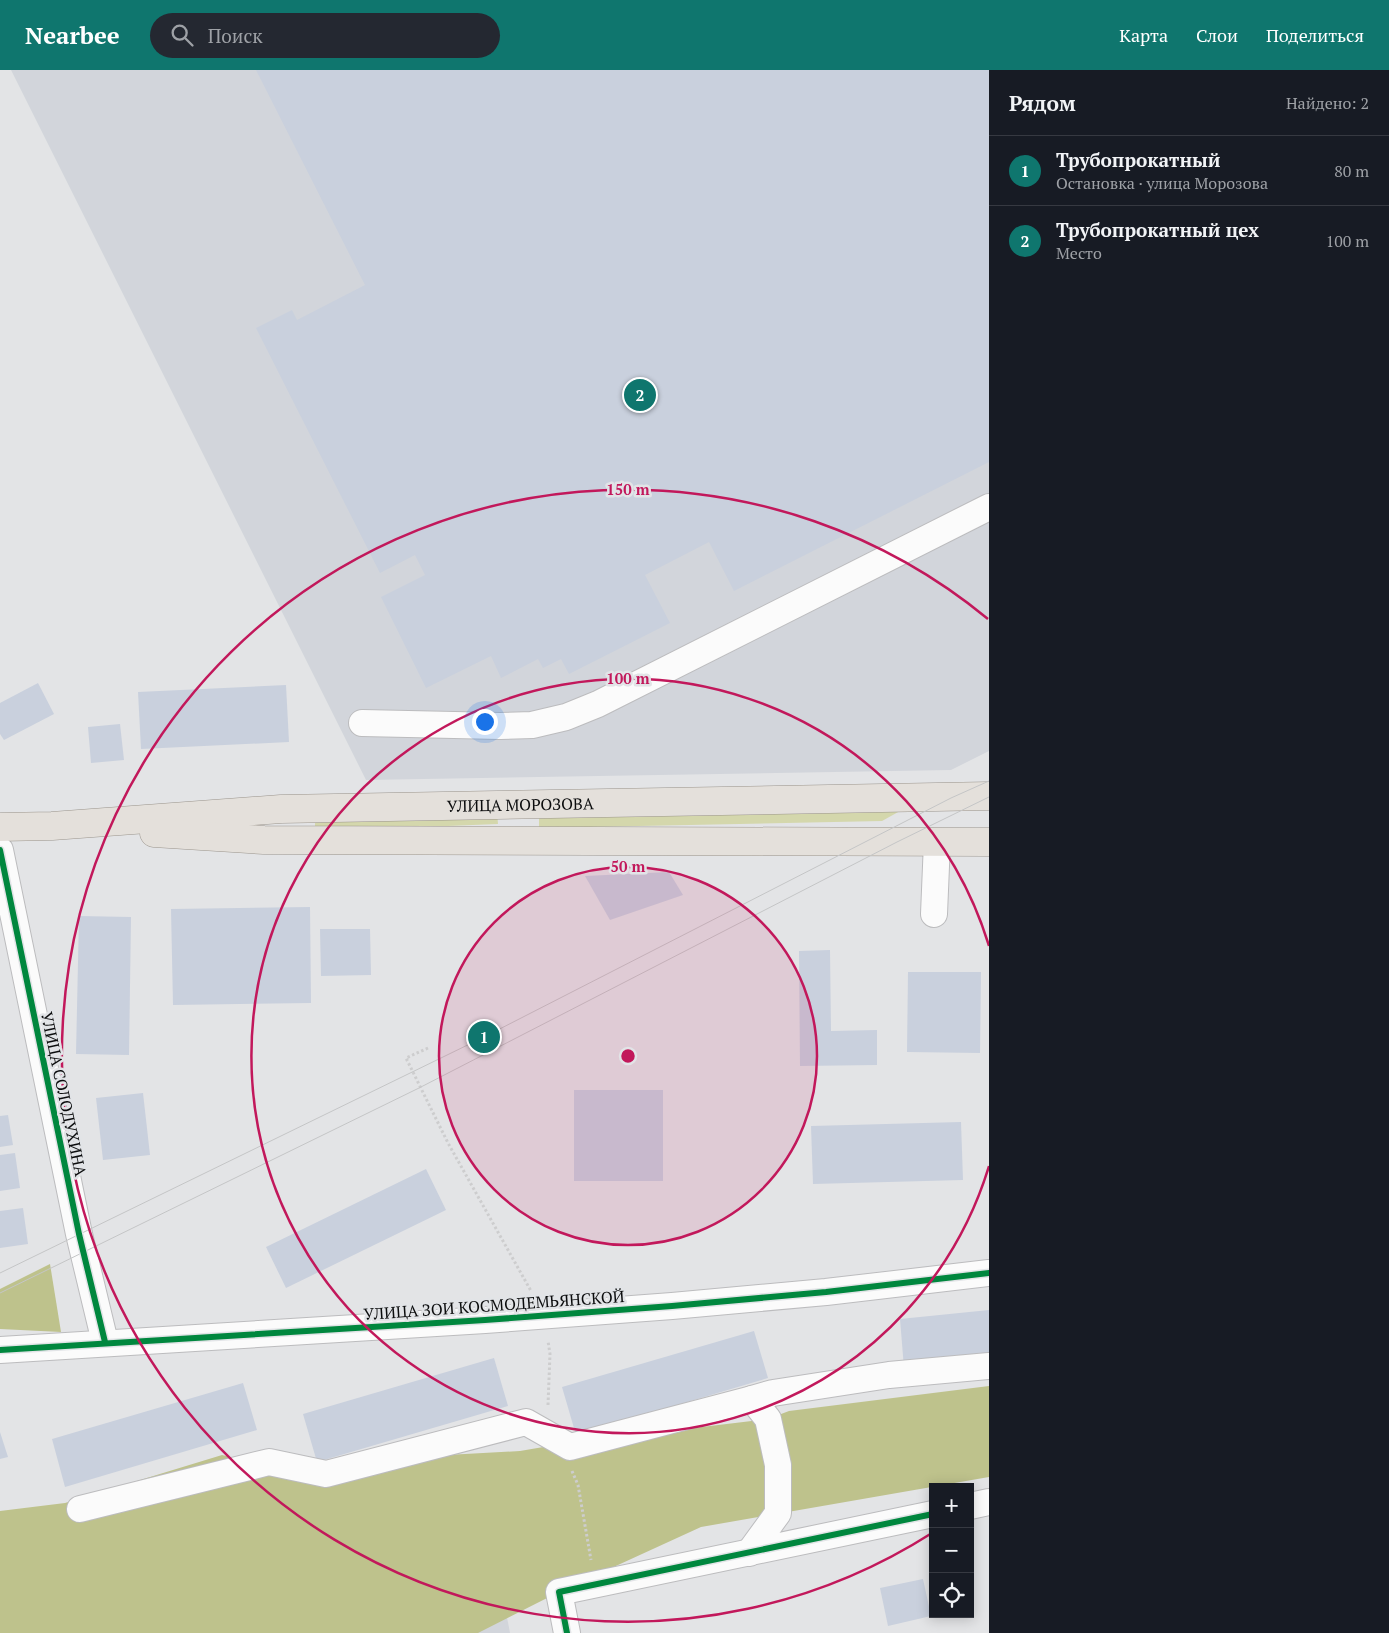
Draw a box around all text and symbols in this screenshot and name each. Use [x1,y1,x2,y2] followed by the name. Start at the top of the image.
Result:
[150,13,500,58] search box
[25,19,120,51] text: Nearbee
[168,21,196,49] icon: search
[208,23,263,48] text: Поиск
[1119,23,1168,47] text: Карта
[1196,23,1238,47] text: Слои
[1266,23,1364,47] text: Поделиться
[1009,89,1076,117] text: Рядом
[1286,92,1369,114] text: Найдено: 2
[1056,147,1221,172] text: Трубопрокатный
[1020,160,1030,182] text: 1
[1334,160,1369,182] text: 80 m
[1056,172,1268,194] text: Остановка · улица Морозова
[1056,217,1259,242] text: Трубопрокатный цех
[1020,230,1030,252] text: 2
[1326,230,1369,252] text: 100 m
[1056,242,1102,264] text: Место
[624,376,656,414] pin: 2
[606,479,650,499] text: 150 m
[606,668,650,688] text: 100 m
[472,709,498,735] your location
[447,792,594,817] street label: УЛИЦА МОРОЗОВА
[611,856,646,876] text: 50 m
[36,1010,92,1178] street label: УЛИЦА СОЛОДУХИНА
[468,1018,500,1056] pin: 1
[619,1047,637,1065] centre of rings
[363,1285,625,1325] street label: УЛИЦА ЗОИ КОСМОДЕМЬЯНСКОЙ
[929,1483,974,1618] map controls
[929,1483,974,1528] button: +
[929,1528,974,1573] button: −
[929,1573,974,1618] button: locate

